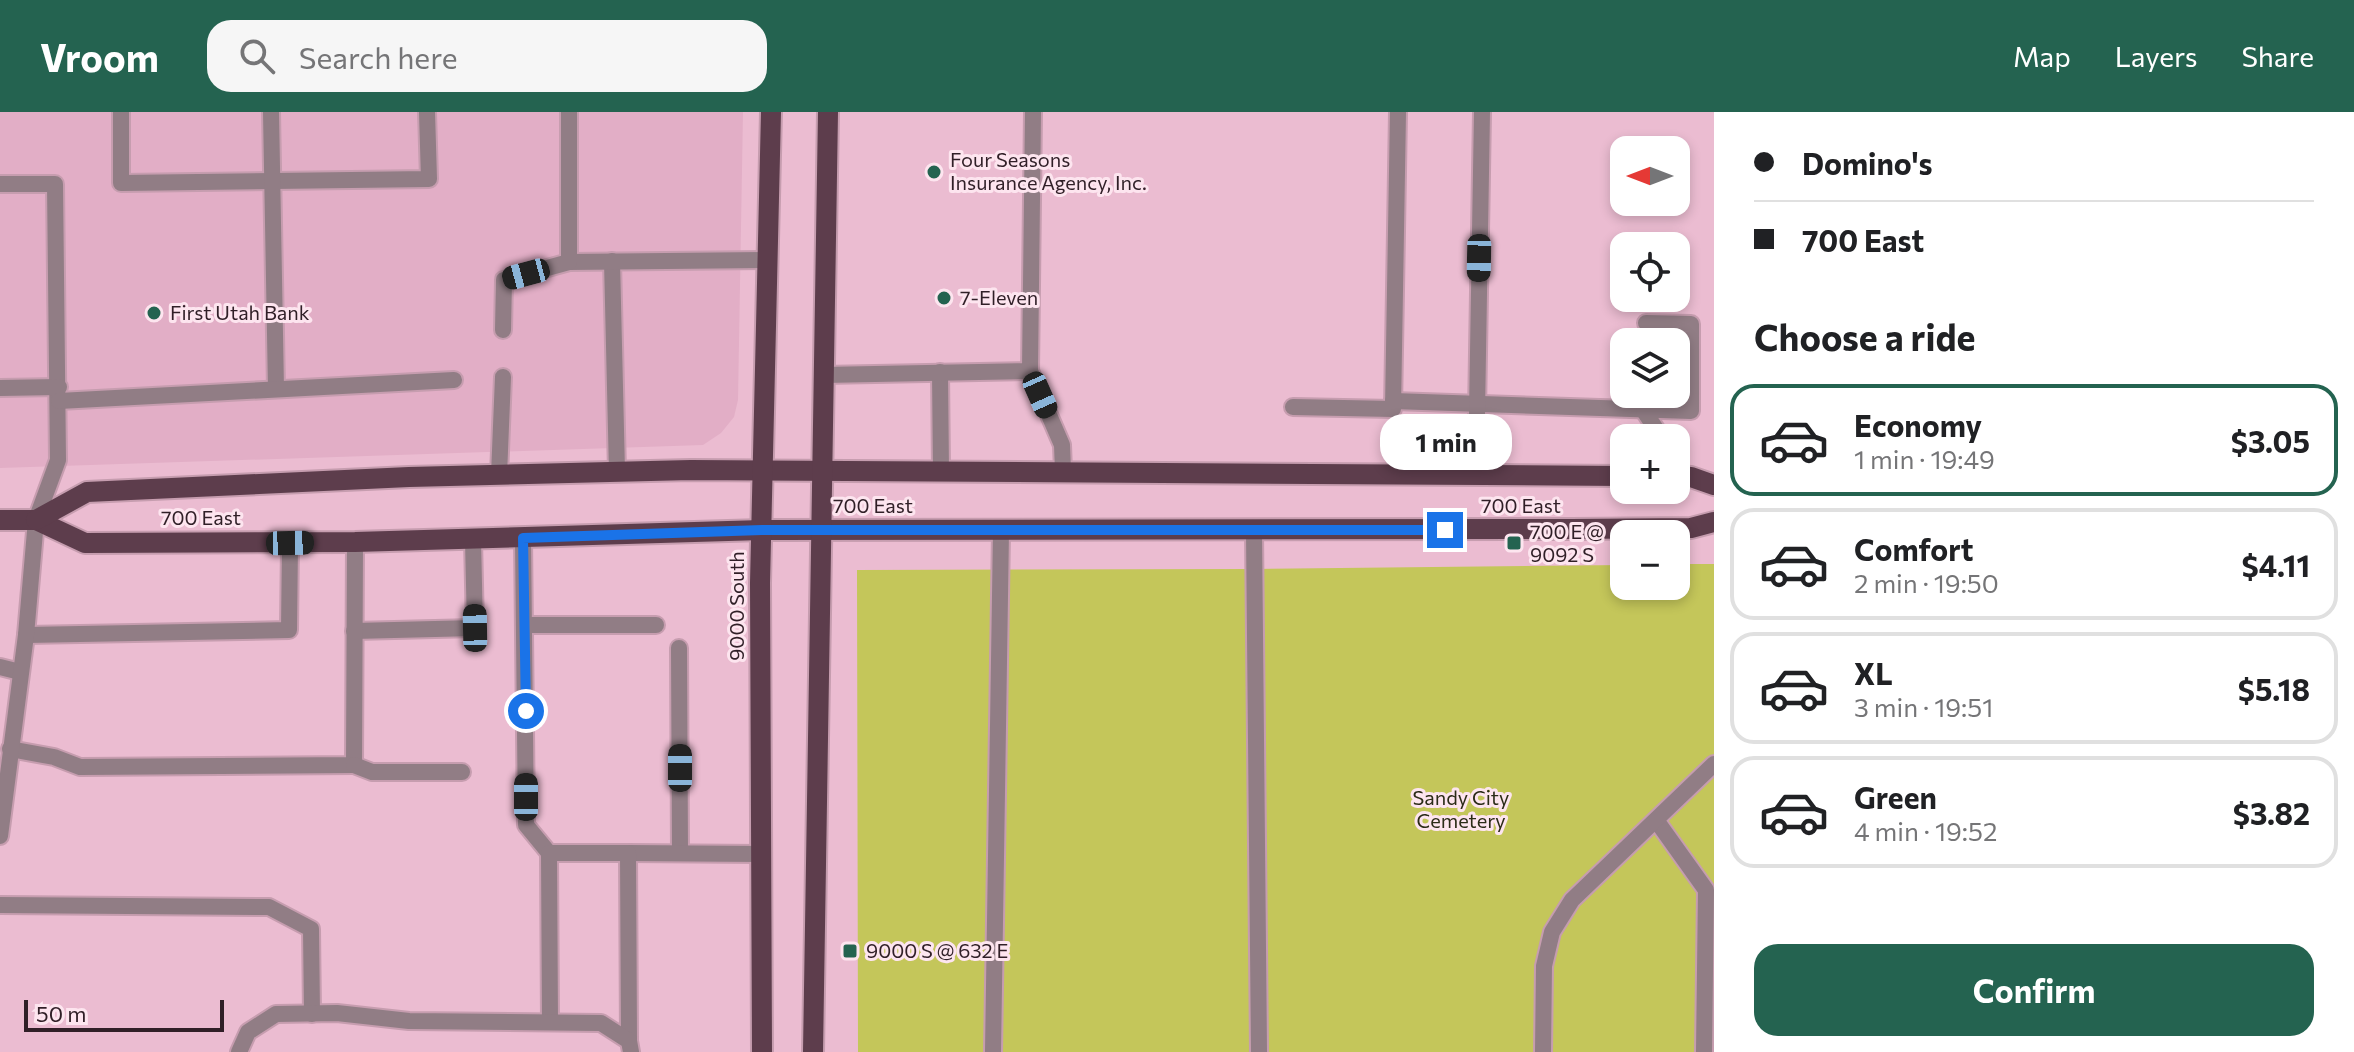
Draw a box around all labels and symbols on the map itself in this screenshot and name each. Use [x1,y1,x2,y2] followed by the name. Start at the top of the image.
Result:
[1610,136,1690,216] north arrow
[950,147,1147,194] place label: Four Seasons Insurance Agency, Inc.
[925,163,943,181] marker: Four Seasons Insurance Agency, Inc.
[1467,234,1491,282] car
[500,256,552,292] car
[960,285,1038,309] place label: 7-Eleven
[935,289,953,307] marker: 7-Eleven
[170,300,310,324] place label: First Utah Bank
[145,304,163,322] marker: First Utah Bank
[1019,368,1061,422] car
[1379,414,1511,470] callout: 1 min
[833,493,913,517] street label: 700 East
[1481,493,1561,517] street label: 700 East
[161,505,241,529] street label: 700 East
[1427,512,1463,548] route end
[1530,519,1604,566] place label: 700 E @ 9092 S
[266,531,314,555] car
[1505,534,1523,552] marker: 700 E @ 9092 S
[724,551,748,661] street label: 9000 South
[463,604,487,652] car
[508,693,544,729] route start
[668,744,692,792] car
[514,773,538,821] car
[1413,785,1509,832] park label: Sandy City Cemetery
[866,938,1008,962] place label: 9000 S @ 632 E
[841,942,859,960] marker: 9000 S @ 632 E
[24,996,224,1032] scale bar

